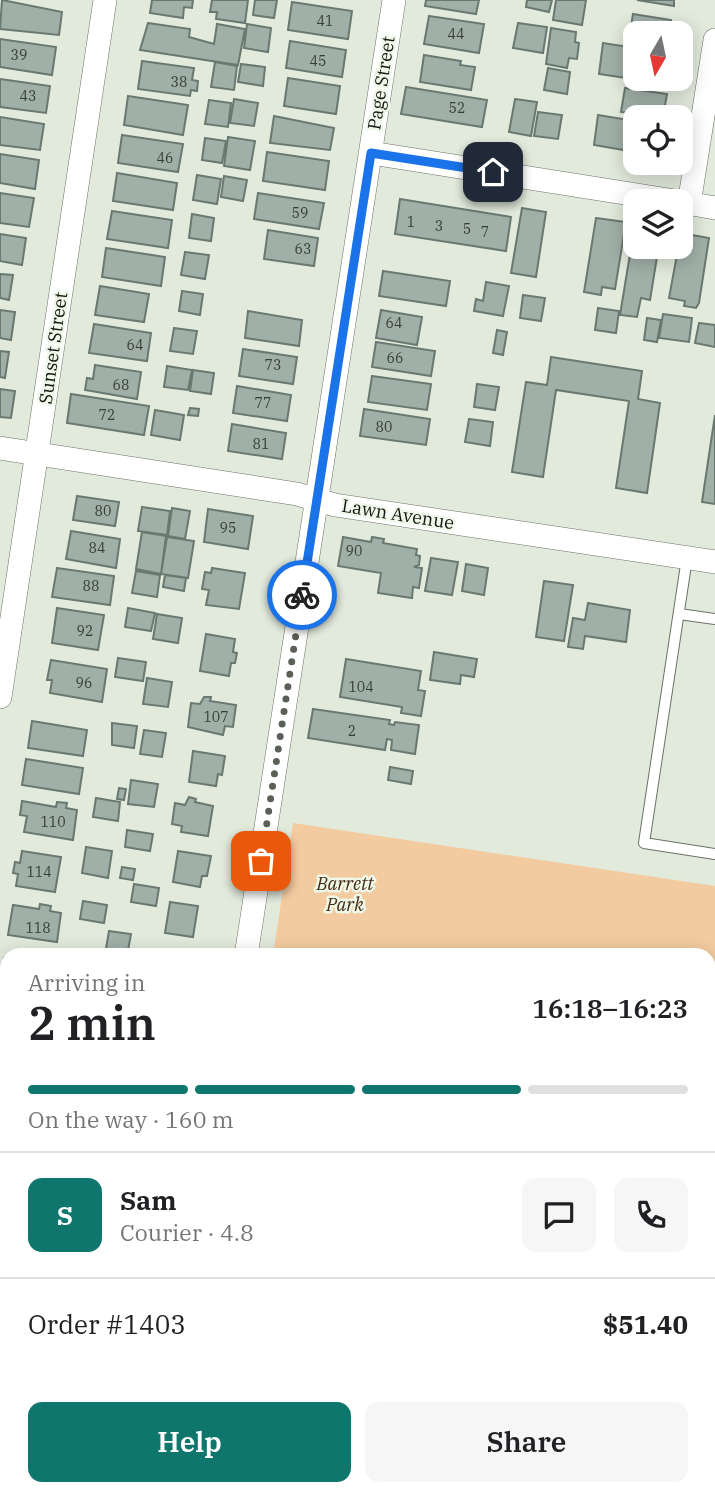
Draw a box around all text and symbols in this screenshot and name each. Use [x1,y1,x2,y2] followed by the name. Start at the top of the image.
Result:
[317,12,333,30] house number: 41
[623,21,693,91] north arrow
[623,21,693,259] map controls
[448,25,464,43] house number: 44
[362,34,400,132] street label: Page Street
[11,46,27,64] house number: 39
[310,52,326,70] house number: 45
[171,73,187,91] house number: 38
[20,87,36,105] house number: 43
[449,99,465,117] house number: 52
[623,105,693,175] button: locate
[463,142,523,202] pin
[157,149,173,167] house number: 46
[474,153,512,191] icon: home
[623,189,693,259] button: layers
[292,204,308,222] house number: 59
[407,213,415,231] house number: 1
[435,217,443,235] house number: 3
[463,220,471,238] house number: 5
[481,223,489,241] house number: 7
[295,240,311,258] house number: 63
[34,291,72,405] street label: Sunset Street
[386,314,402,332] house number: 64
[127,336,143,354] house number: 64
[387,349,403,367] house number: 66
[265,356,281,374] house number: 73
[113,376,129,394] house number: 68
[255,394,271,412] house number: 77
[99,406,115,424] house number: 72
[376,418,392,436] house number: 80
[253,435,269,453] house number: 81
[340,494,456,534] street label: Lawn Avenue
[95,502,111,520] house number: 80
[220,519,236,537] house number: 95
[89,539,105,557] house number: 84
[346,542,362,560] house number: 90
[267,560,337,630] courier
[283,576,321,614] icon: bike
[83,577,99,595] house number: 88
[77,622,93,640] house number: 92
[76,674,92,692] house number: 96
[348,678,374,696] house number: 104
[203,708,229,726] house number: 107
[348,722,356,740] house number: 2
[40,813,66,831] house number: 110
[231,831,291,891] pin
[242,842,280,880] icon: bag
[26,863,52,881] house number: 114
[315,872,374,916] park label: Barrett Park
[25,919,51,937] house number: 118
[28,967,145,997] text: Arriving in
[532,991,688,1025] text: 16:18–16:23
[28,993,156,1053] text: 2 min
[28,1104,234,1134] text: On the way · 160 m
[522,1178,596,1252] button: chat
[614,1178,688,1252] button: phone
[120,1183,176,1217] text: Sam
[57,1198,73,1232] text: S
[120,1217,254,1247] text: Courier · 4.8
[28,1307,186,1341] text: Order #1403
[603,1307,688,1341] text: $51.40
[28,1402,351,1482] button: Help
[365,1402,688,1482] button: Share

